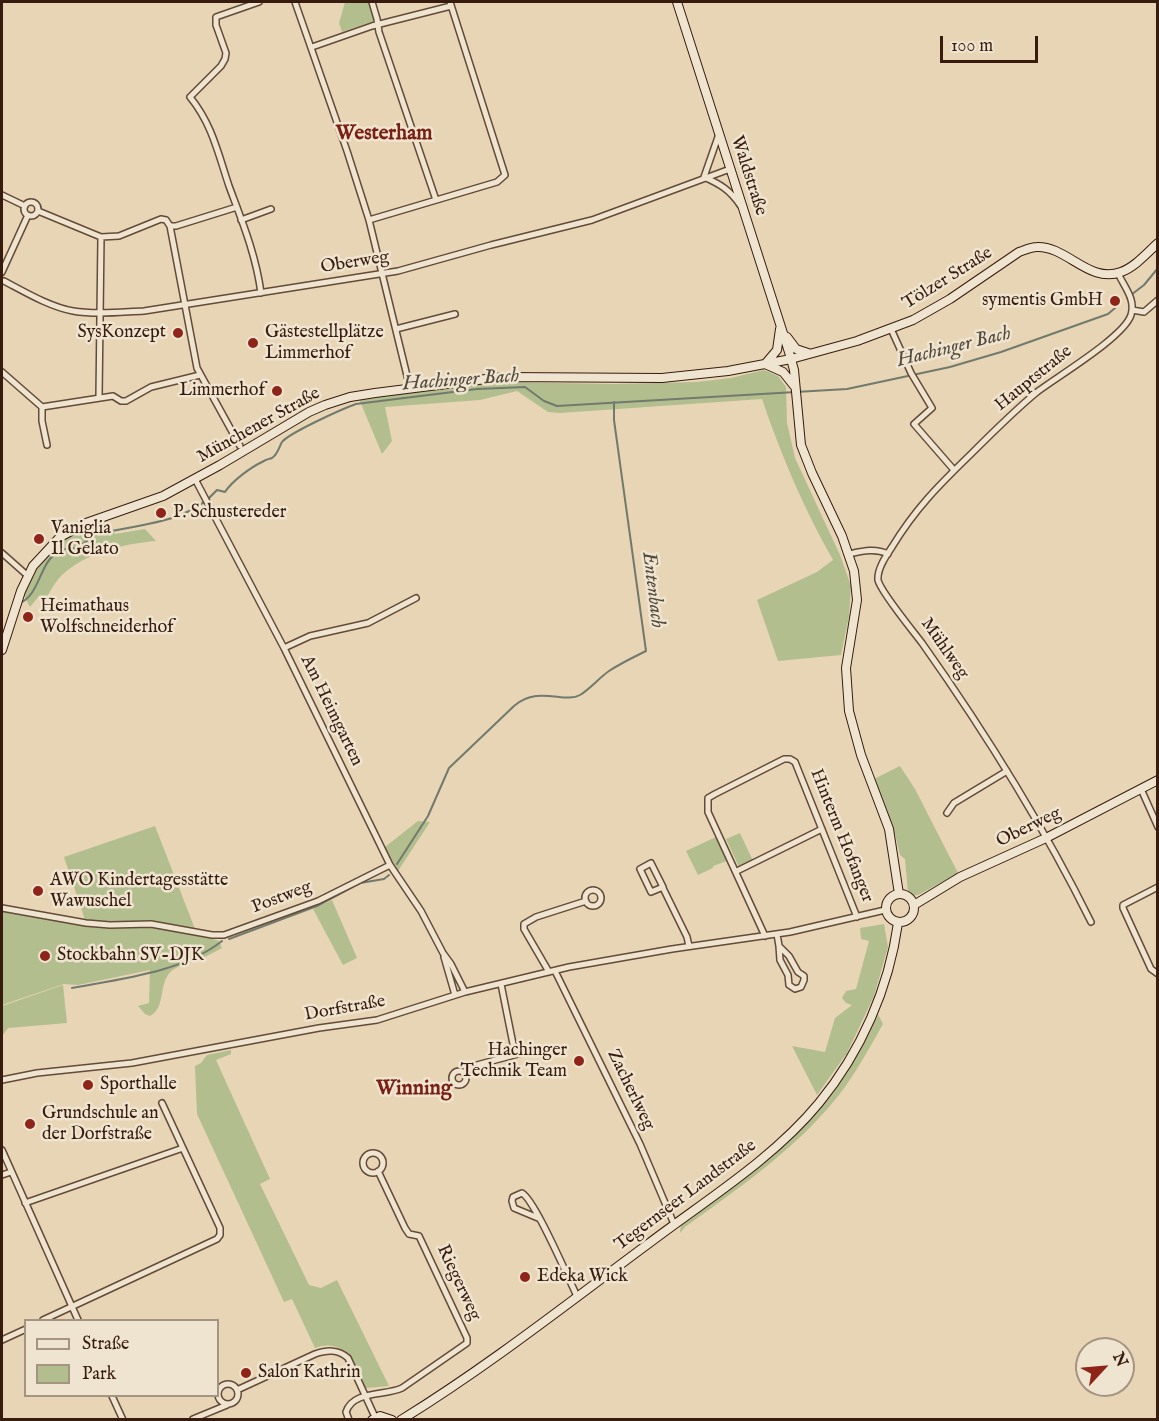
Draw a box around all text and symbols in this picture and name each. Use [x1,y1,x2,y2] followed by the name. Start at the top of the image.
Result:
[943,24,1040,62] scale bar
[951,35,993,58] text: 100 m
[336,122,432,148] district label: Westerham
[725,133,771,219] street label: Waldstraße
[899,243,997,315] street label: Tölzer Straße
[319,247,391,279] street label: Oberweg
[982,290,1103,312] place label: symentis GmbH
[1108,294,1122,308] marker: symentis GmbH
[77,322,166,344] place label: SysKonzept
[265,322,384,364] place label: Gästestellplätze Limmerhof
[895,322,1013,374] water label: Hachinger Bach
[171,326,185,340] marker: SysKonzept
[246,336,260,350] marker: Gästestellplätze Limmerhof
[991,341,1077,417] street label: Hauptstraße
[402,365,520,397] water label: Hachinger Bach
[179,380,265,402] place label: Limmerhof
[194,383,324,469] street label: Münchener Straße
[270,384,284,398] marker: Limmerhof
[173,502,286,524] place label: P. Schustereder
[154,506,168,520] marker: P. Schustereder
[51,518,119,560] place label: Vaniglia Il Gelato
[32,532,46,546] marker: Vaniglia Il Gelato
[635,551,669,629] water label: Entenbach
[40,596,174,638] place label: Heimathaus Wolfschneiderhof
[21,610,35,624] marker: Heimathaus Wolfschneiderhof
[915,614,973,684] street label: Mühlweg
[295,652,367,770] street label: Am Heimgarten
[804,766,878,906] street label: Hinterm Hofanger
[993,803,1065,853] street label: Oberweg
[50,870,228,912] place label: AWO Kindertagesstätte Wawuschel
[249,877,315,919] street label: Postweg
[31,884,45,898] marker: AWO Kindertagesstätte Wawuschel
[57,945,204,967] place label: Stockbahn SV-DJK
[38,949,52,963] marker: Stockbahn SV-DJK
[303,991,387,1027] street label: Dorfstraße
[460,1040,567,1082] place label: Hachinger Technik Team
[601,1046,659,1134] street label: Zacherlweg
[572,1054,586,1068] marker: Hachinger Technik Team
[100,1074,177,1096] place label: Sporthalle
[376,1077,452,1103] district label: Winning
[81,1078,95,1092] marker: Sporthalle
[42,1103,159,1146] place label: Grundschule an der Dorfstraße
[23,1117,37,1131] marker: Grundschule an der Dorfstraße
[611,1136,761,1256] street label: Tegernseer Landstraße
[431,1242,485,1324] street label: Riegerweg
[537,1266,628,1288] place label: Edeka Wick
[518,1270,532,1284] marker: Edeka Wick
[24,1319,219,1397] legend
[82,1333,129,1356] text: Straße
[1075,1337,1135,1397] north arrow
[1107,1349,1131,1371] text: N
[258,1362,361,1384] place label: Salon Kathrin
[82,1363,116,1386] text: Park
[239,1366,253,1380] marker: Salon Kathrin

